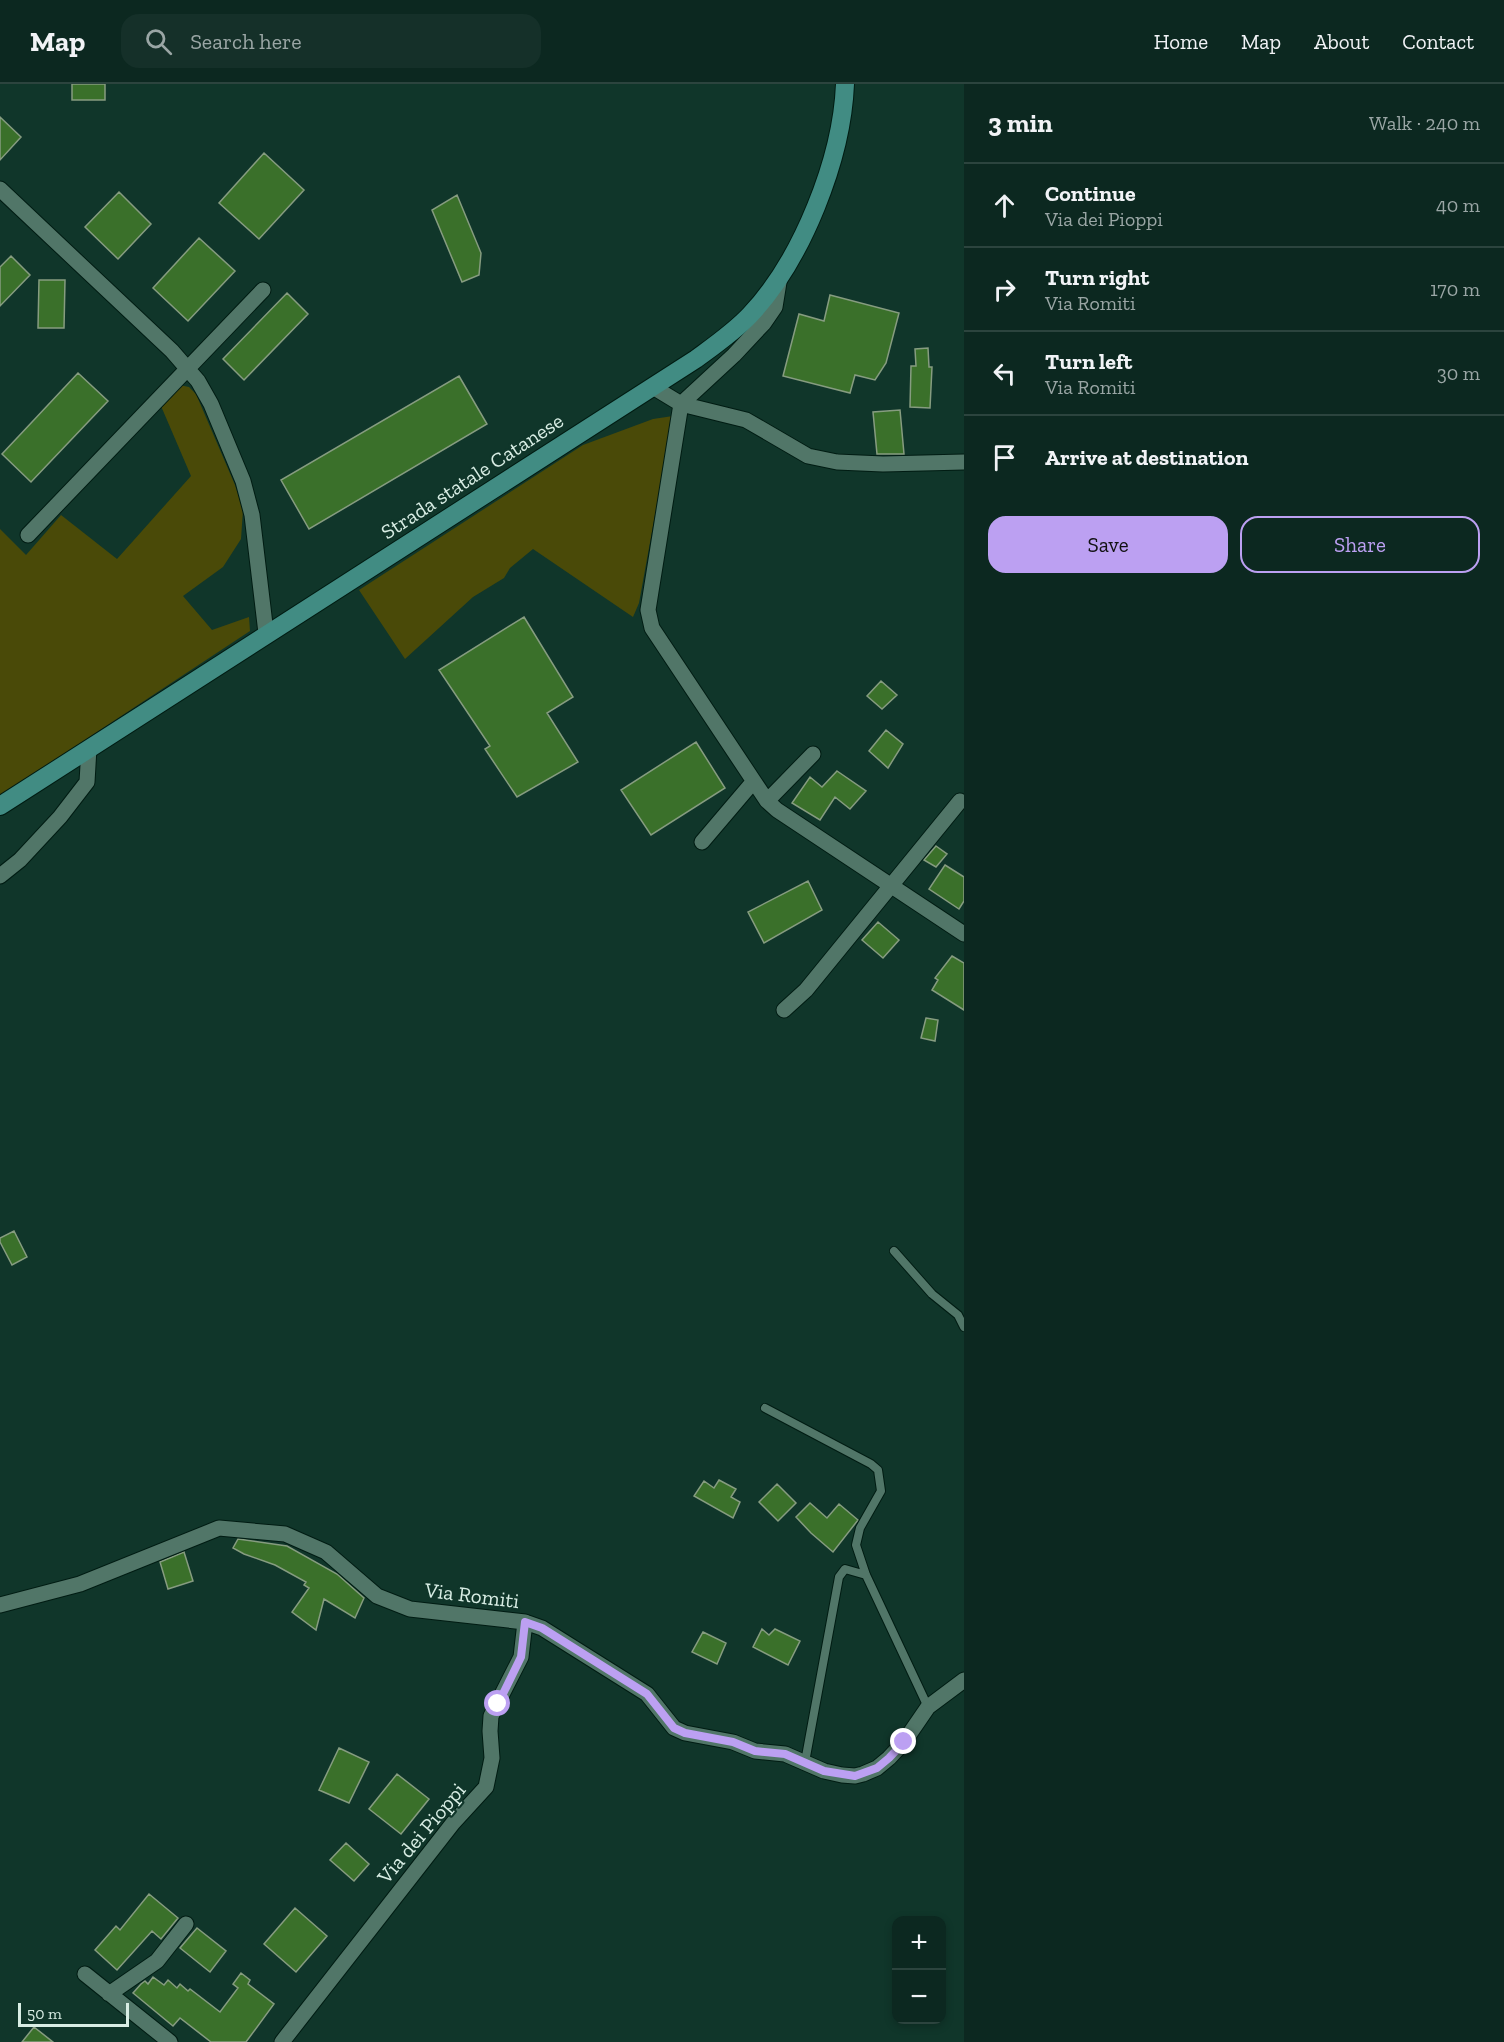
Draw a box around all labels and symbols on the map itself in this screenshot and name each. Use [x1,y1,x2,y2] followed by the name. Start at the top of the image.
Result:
[376,408,568,544] street label: Strada statale Catanese
[422,1577,521,1613] street label: Via Romiti
[484,1690,510,1716] route start
[890,1728,916,1754] route end
[371,1777,470,1889] street label: Via dei Pioppi
[18,2000,129,2028] scale bar

